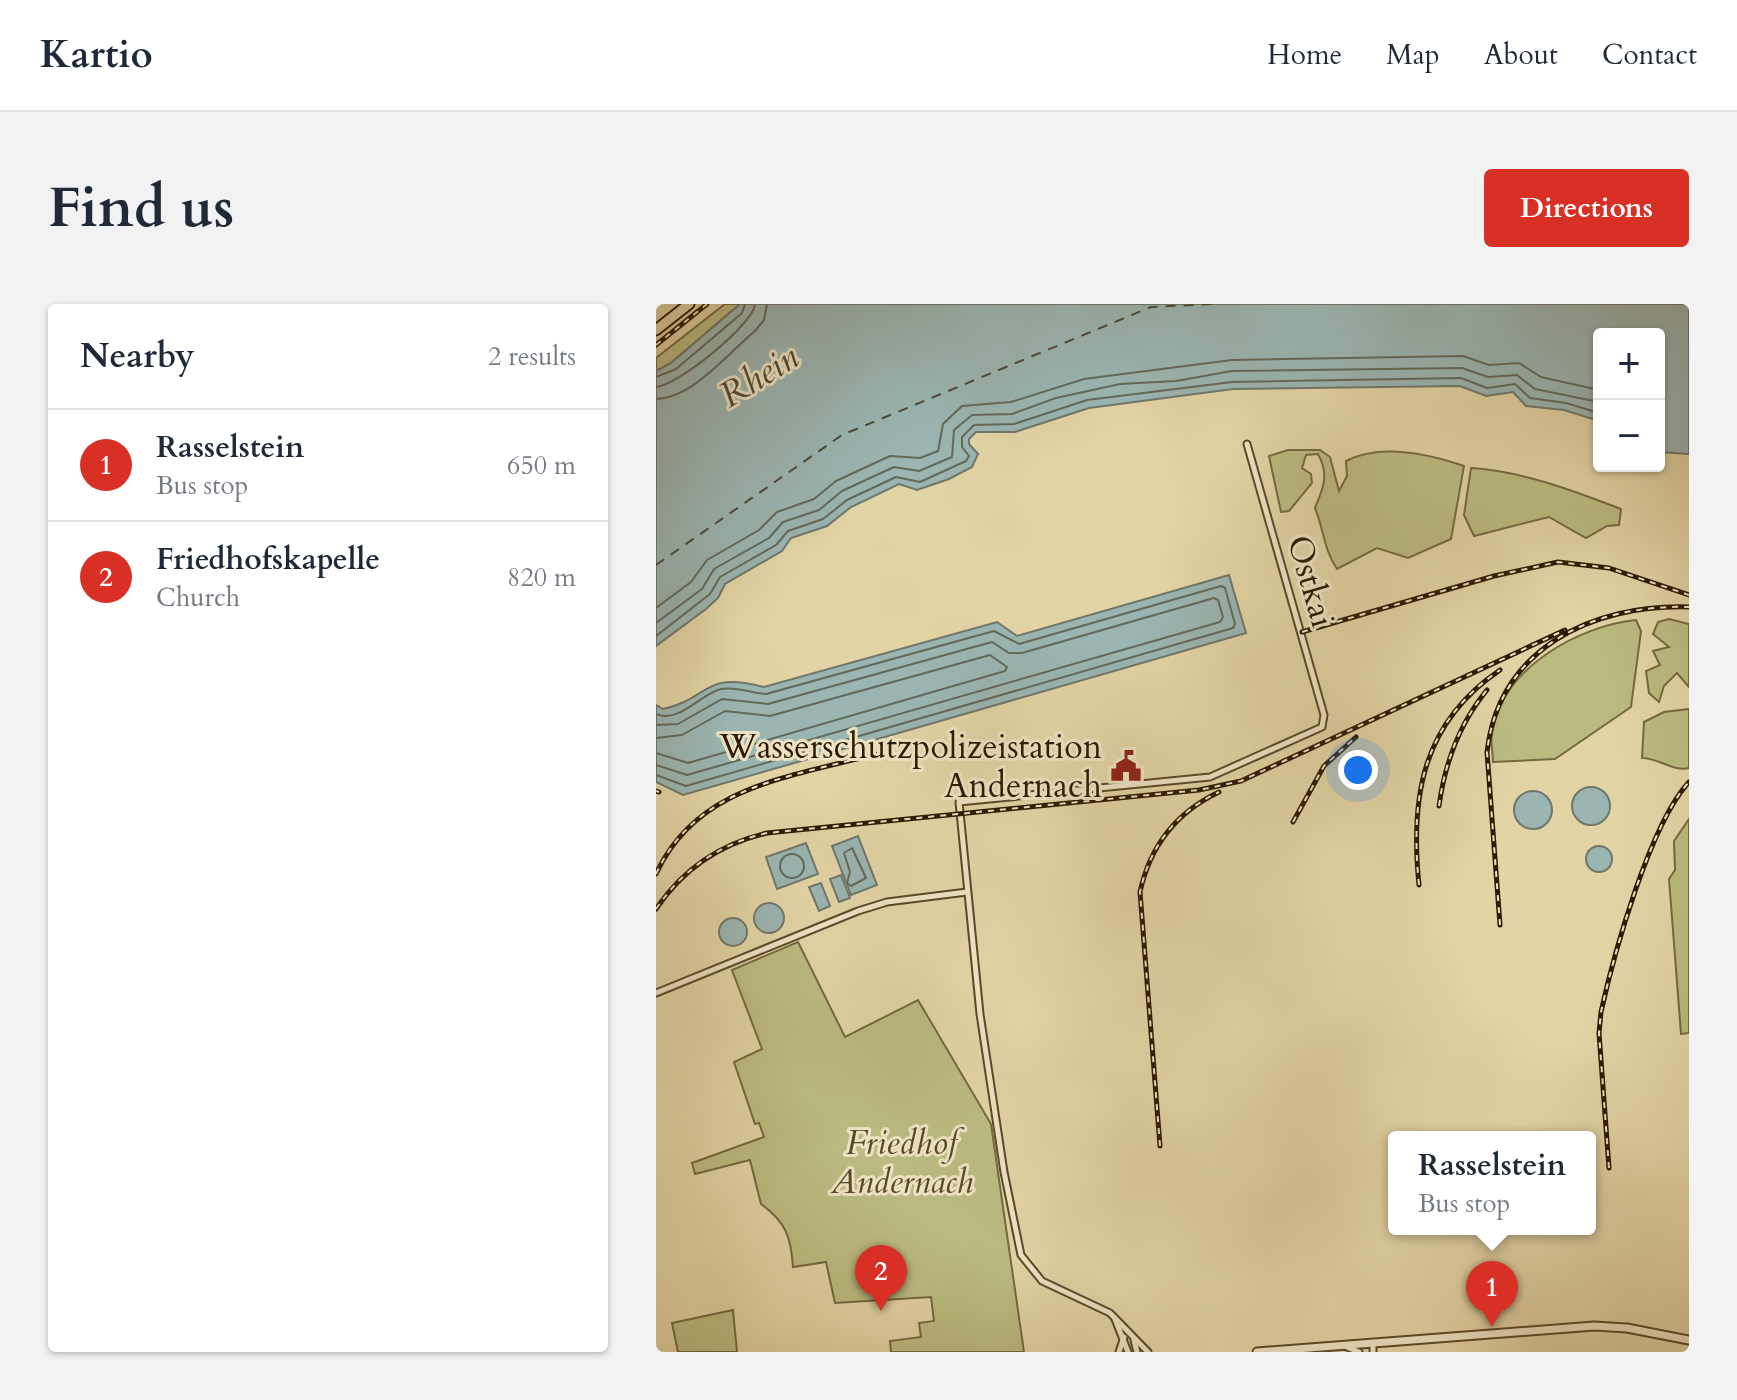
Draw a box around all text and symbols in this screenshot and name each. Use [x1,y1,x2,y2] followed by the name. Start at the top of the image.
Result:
[40,29,153,81] text: Kartio
[1267,36,1342,74] text: Home
[1386,36,1440,74] text: Map
[1484,36,1558,74] text: About
[1602,36,1697,74] text: Contact
[1484,169,1689,247] button: Directions
[48,171,234,246] text: Find us
[1593,328,1665,472] map controls
[1593,328,1665,400] button: +
[80,333,195,379] text: Nearby
[710,333,808,420] water label: Rhein
[488,339,576,374] text: 2 results
[1593,400,1665,472] button: −
[156,427,304,468] text: Rasselstein
[99,448,113,483] text: 1
[507,448,576,483] text: 650 m
[156,468,248,503] text: Bus stop
[1276,530,1346,633] street label: Ostkai
[156,539,380,580] text: Friedhofskapelle
[99,560,113,595] text: 2
[507,560,576,595] text: 820 m
[156,580,240,615] text: Church
[718,724,1102,809] place label: Wasserschutzpolizeistation Andernach
[1109,749,1143,783] public building icon: Wasserschutzpolizeistation Andernach
[1338,750,1378,790] your location
[830,1120,973,1205] park label: Friedhof Andernach
[1388,1131,1596,1235] popup
[1418,1145,1566,1186] text: Rasselstein
[1418,1186,1510,1221] text: Bus stop
[855,1245,907,1311] pin: 2
[1466,1261,1518,1327] pin: 1

